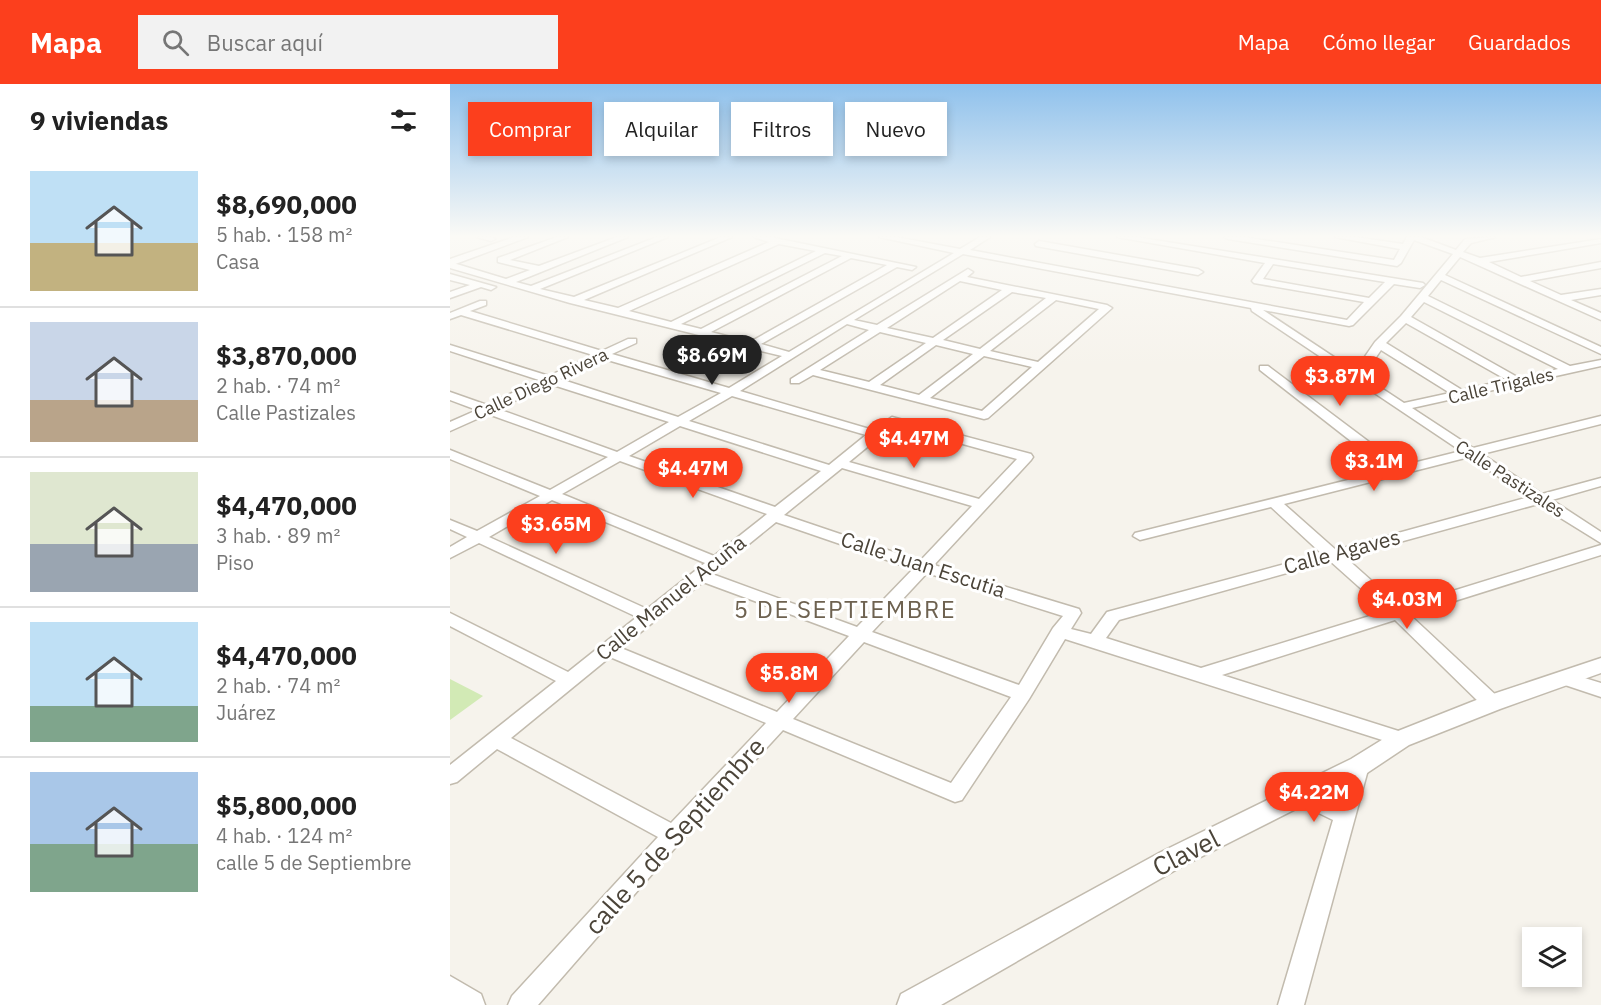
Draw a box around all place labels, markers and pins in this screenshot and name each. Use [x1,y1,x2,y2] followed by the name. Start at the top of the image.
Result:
[663,335,761,386] pin: $8.69M
[1291,356,1389,407] pin: $3.87M
[865,418,963,469] pin: $4.47M
[1332,441,1416,492] pin: $3.1M
[644,448,742,499] pin: $4.47M
[507,504,605,555] pin: $3.65M
[1358,579,1456,630] pin: $4.03M
[747,653,831,704] pin: $5.8M
[1265,772,1363,823] pin: $4.22M

